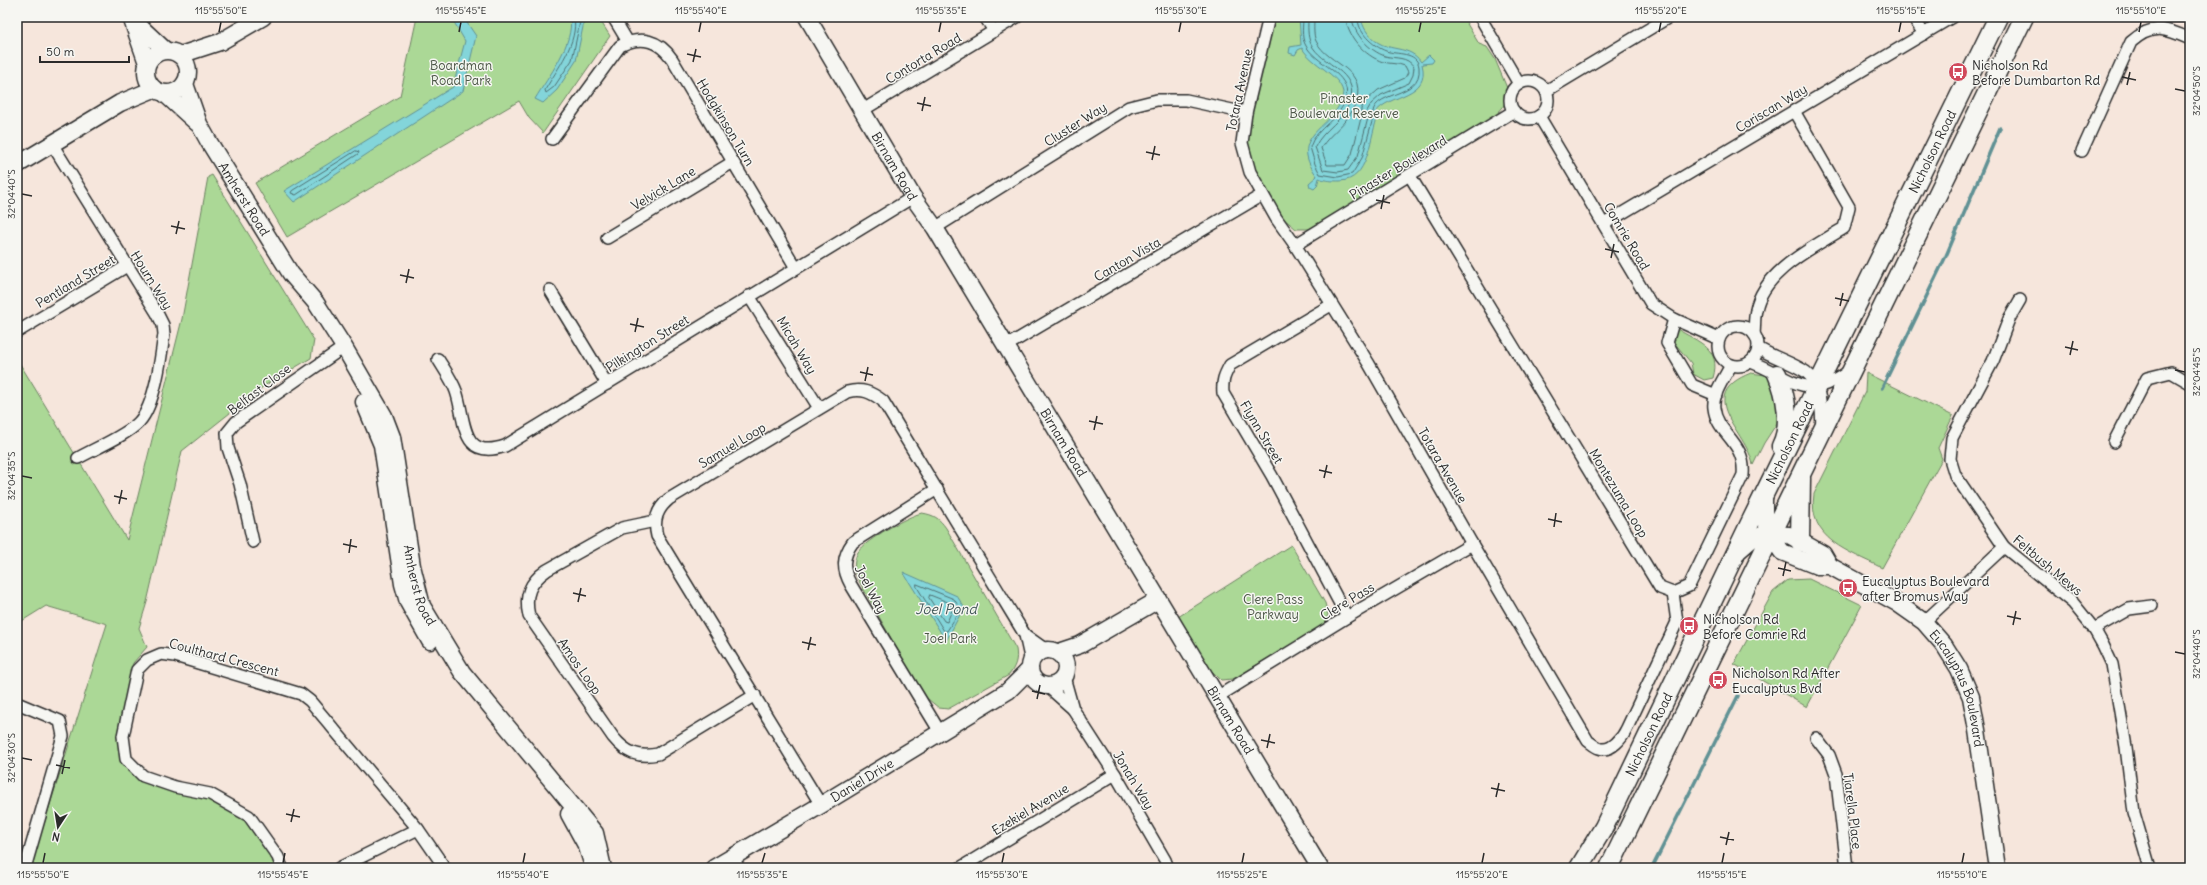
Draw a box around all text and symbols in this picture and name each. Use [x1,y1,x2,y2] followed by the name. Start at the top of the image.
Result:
[195,4,247,17] text: 115°55'50"E
[436,4,487,17] text: 115°55'45"E
[675,4,727,17] text: 115°55'40"E
[915,4,967,17] text: 115°55'35"E
[1155,4,1207,17] text: 115°55'30"E
[1396,4,1447,17] text: 115°55'25"E
[1635,4,1687,17] text: 115°55'20"E
[1876,4,1926,17] text: 115°55'15"E
[2116,4,2166,17] text: 115°55'10"E
[882,29,965,88] street label: Contorta Road
[40,38,129,64] scale bar
[46,44,75,59] text: 50 m
[1222,47,1257,133] street label: Totara Avenue
[430,57,493,89] park label: Boardman Road Park
[1972,57,2101,89] place label: Nicholson Rd Before Dumbarton Rd
[1947,61,1969,83] bus stop icon: Nicholson Rd Before Dumbarton Rd
[2190,66,2203,116] text: 32°04'50"S
[693,76,759,169] street label: Hodgkinson Turn
[1732,80,1810,136] street label: Coriscan Way
[1289,90,1399,122] park label: Pinaster Boulevard Reserve
[1041,98,1110,150] street label: Cluster Way
[1905,107,1960,196] street label: Nicholson Road
[868,129,921,204] street label: Birnam Road
[1346,131,1451,203] street label: Pinaster Boulevard
[215,159,273,239] street label: Amherst Road
[628,163,699,214] street label: Velvick Lane
[5,169,18,219] text: 32°04'40"S
[1600,199,1654,273] street label: Comrie Road
[1091,233,1164,285] street label: Canton Vista
[127,248,176,313] street label: Hourn Way
[33,251,118,312] street label: Pentland Street
[602,311,693,376] street label: Pilkington Street
[773,313,820,377] street label: Micah Way
[2190,347,2203,397] text: 32°04'45"S
[224,360,294,419] street label: Belfast Close
[1236,398,1287,467] street label: Flynn Street
[1762,398,1818,487] street label: Nicholson Road
[1036,405,1091,480] street label: Birnam Road
[696,419,769,472] street label: Samuel Loop
[1414,425,1471,506] street label: Totara Avenue
[1585,446,1652,541] street label: Montezuma Loop
[5,451,18,501] text: 32°04'35"S
[2009,531,2086,600] street label: Feltbush Mews
[400,544,440,629] street label: Amherst Road
[851,562,891,617] street label: Joel Way
[1862,573,1990,605] place label: Eucalyptus Boulevard after Bromus Way
[1837,577,1859,599] bus stop icon: Eucalyptus Boulevard after Bromus Way
[1317,579,1378,624] street label: Clere Pass
[1243,591,1303,623] park label: Clere Pass Parkway
[915,600,978,618] water label: Joel Pond
[1703,611,1807,643] place label: Nicholson Rd Before Comrie Rd
[1678,615,1700,637] bus stop icon: Nicholson Rd Before Comrie Rd
[1925,626,1987,749] street label: Eucalyptus Boulevard
[2190,629,2203,679] text: 32°04'40"S
[923,630,977,647] park label: Joel Park
[167,635,281,680] street label: Coulthard Crescent
[554,635,605,698] street label: Amos Loop
[1732,665,1841,697] place label: Nicholson Rd After Eucalyptus Bvd
[1707,669,1729,691] bus stop icon: Nicholson Rd After Eucalyptus Bvd
[1203,683,1258,758] street label: Birnam Road
[1622,690,1676,779] street label: Nicholson Road
[5,733,18,783] text: 32°04'30"S
[1109,748,1158,813] street label: Jonah Way
[827,755,897,806] street label: Daniel Drive
[1839,772,1866,850] street label: Tiarella Place
[989,780,1072,839] street label: Ezekiel Avenue
[38,807,78,847] north arrow
[51,829,61,844] text: N
[17,868,69,881] text: 115°55'50"E
[258,868,309,881] text: 115°55'45"E
[497,868,549,881] text: 115°55'40"E
[736,868,788,881] text: 115°55'35"E
[976,868,1028,881] text: 115°55'30"E
[1217,868,1268,881] text: 115°55'25"E
[1456,868,1508,881] text: 115°55'20"E
[1697,868,1747,881] text: 115°55'15"E
[1937,868,1987,881] text: 115°55'10"E

